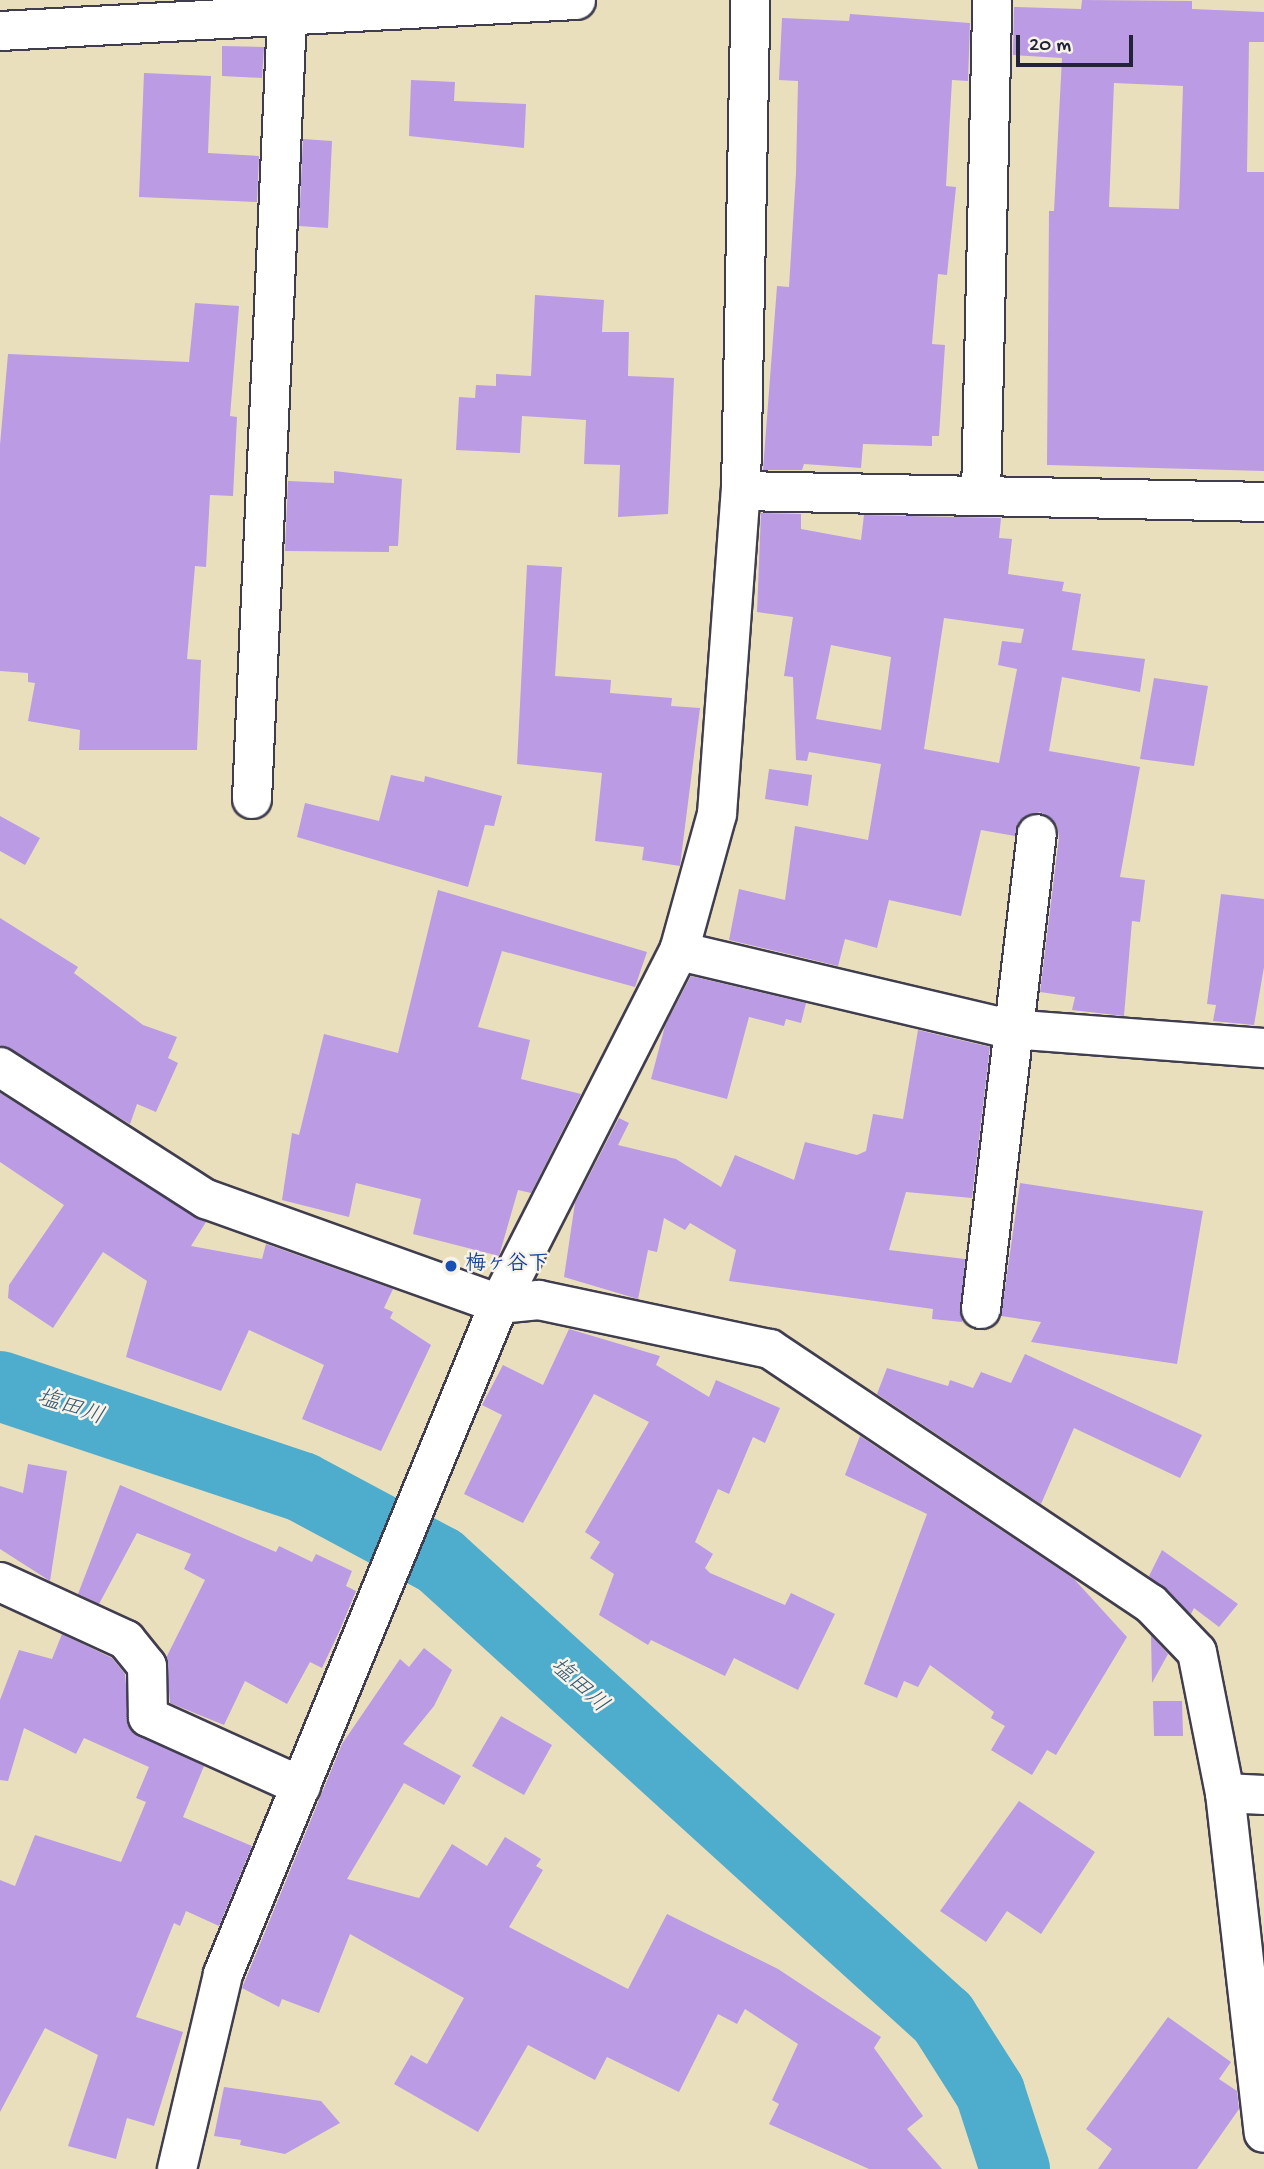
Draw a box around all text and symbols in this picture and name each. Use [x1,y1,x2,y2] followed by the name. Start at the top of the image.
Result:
[1019,21,1136,65] scale bar
[1029,34,1071,59] text: 20 m
[465,1253,549,1279] place label: 梅ヶ谷下
[443,1258,459,1274] marker: 梅ヶ谷下
[33,1385,107,1433] water label: 塩田川
[543,1654,613,1720] water label: 塩田川

